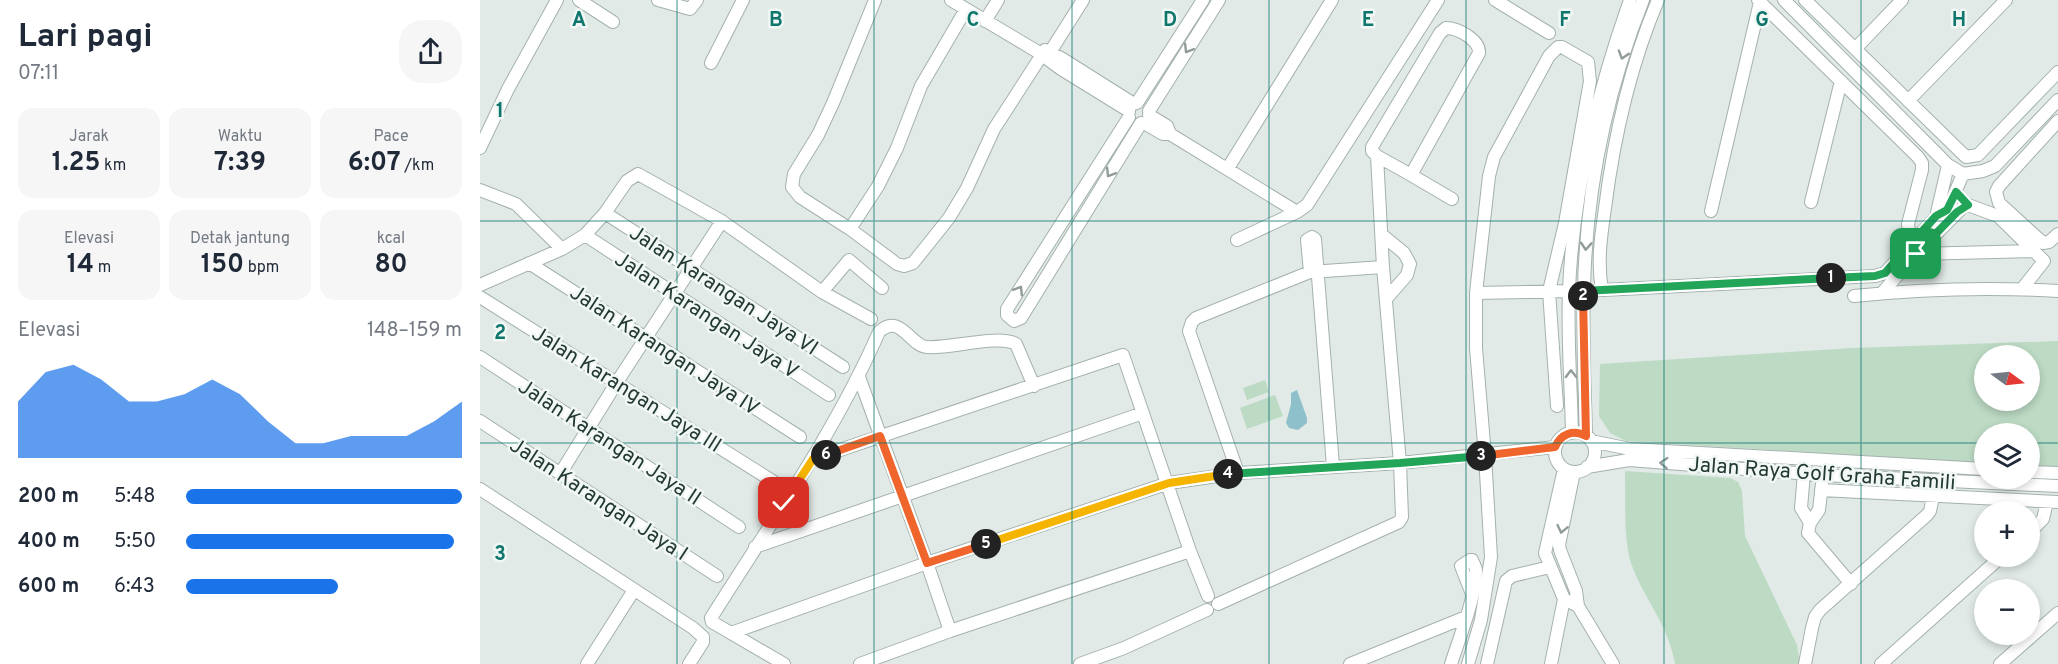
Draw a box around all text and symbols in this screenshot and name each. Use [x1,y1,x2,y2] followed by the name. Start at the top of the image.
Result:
[572,8,586,34] text: A
[769,8,783,34] text: B
[967,8,979,34] text: C
[1163,8,1177,34] text: D
[1362,8,1374,34] text: E
[1559,8,1571,34] text: F
[1755,8,1769,34] text: G
[1952,8,1966,34] text: H
[18,17,153,59] text: Lari pagi
[399,20,462,83] button: share
[1184,43,1195,54] one-way arrow
[1618,49,1630,60] one-way arrow
[18,61,59,87] text: 07:11
[496,99,504,125] text: 1
[69,127,109,147] text: Jarak
[218,127,262,147] text: Waktu
[373,127,409,147] text: Pace
[52,147,100,180] text: 1.25
[214,147,266,180] text: 7:39
[348,147,401,180] text: 6:07
[100,156,126,176] text: km
[401,156,434,176] text: /km
[1106,167,1118,177] one-way arrow
[624,219,824,361] street label: Jalan Karangan Jaya VI
[1890,228,1941,279] pin
[64,229,114,249] text: Elevasi
[190,229,290,249] text: Detak jantung
[377,229,405,249] text: kcal
[1899,237,1932,270] icon: arrive
[1580,241,1593,250] one-way arrow
[610,246,804,384] street label: Jalan Karangan Jaya V
[67,249,94,282] text: 14
[201,249,244,282] text: 150
[374,249,408,282] text: 80
[94,258,111,278] text: m
[244,258,279,278] text: bpm
[1816,263,1846,293] pin: 1
[1828,268,1834,288] text: 1
[564,280,764,423] street label: Jalan Karangan Jaya IV
[1568,281,1598,311] pin: 2
[1012,286,1024,296] one-way arrow
[1578,286,1588,306] text: 2
[18,318,80,344] text: Elevasi
[367,318,462,344] text: 148–159 m
[527,320,727,458] street label: Jalan Karangan Jaya III
[494,321,506,347] text: 2
[1974,345,2040,411] north arrow
[1974,345,2040,645] map controls
[1564,370,1577,379] one-way arrow
[1974,423,2040,489] button: layers
[504,432,692,568] street label: Jalan Karangan Jaya II
[505,432,693,566] street label: Jalan Karangan Jaya I
[811,440,841,470] pin: 6
[1466,441,1496,471] pin: 3
[821,445,831,465] text: 6
[1476,446,1486,466] text: 3
[1687,452,1956,497] street label: Jalan Raya Golf Graha Famili
[1660,456,1669,469] one-way arrow
[1213,459,1243,489] pin: 4
[1223,464,1233,484] text: 4
[758,477,809,528] pin
[18,484,79,510] text: 200 m
[114,484,156,510] text: 5:48
[767,486,800,519] icon: check
[1974,501,2040,567] button: +
[1557,524,1570,534] one-way arrow
[18,529,80,555] text: 400 m
[114,529,156,555] text: 5:50
[971,529,1001,559] pin: 5
[981,534,991,554] text: 5
[494,542,506,568] text: 3
[18,574,79,600] text: 600 m
[114,574,155,600] text: 6:43
[1974,579,2040,645] button: −

